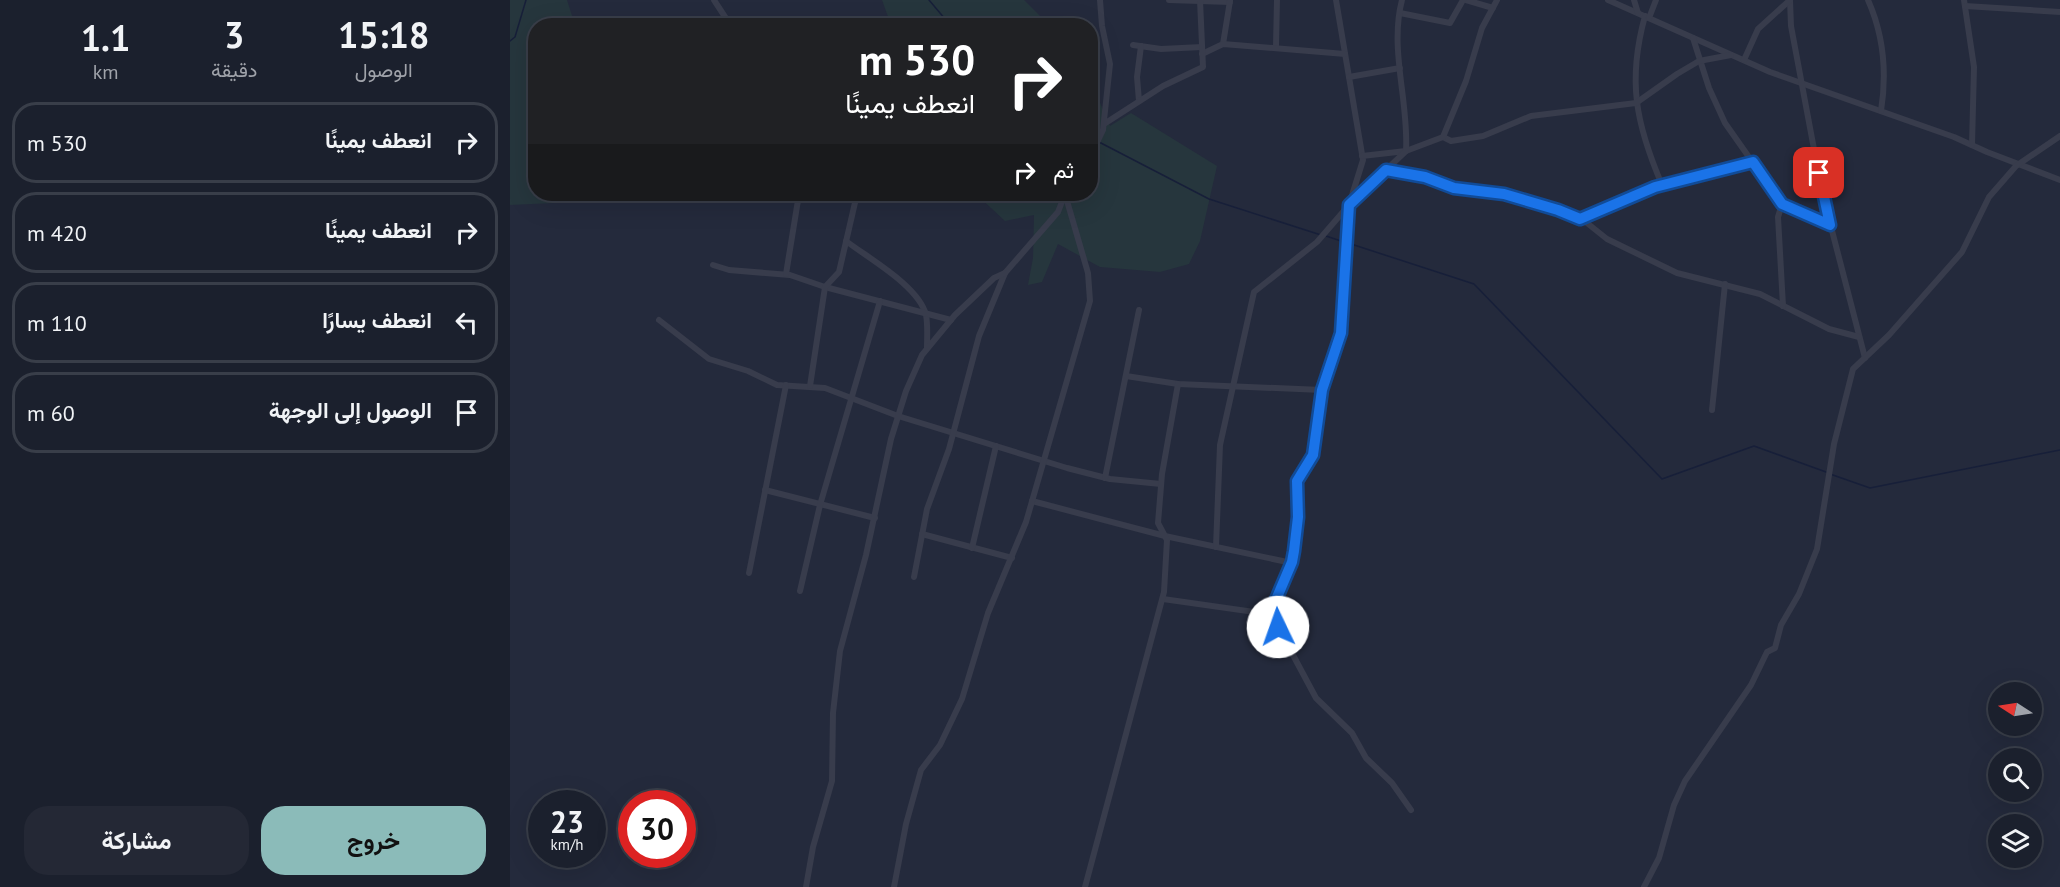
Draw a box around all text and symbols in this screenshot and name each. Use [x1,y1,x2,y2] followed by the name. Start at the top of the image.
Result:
[224,11,244,58] text: 3
[338,11,429,58] text: 15:18
[81,14,130,61] text: 1.1
[859,32,975,87] text: 530 m
[996,42,1074,120] icon: right
[211,57,257,83] text: دقيقة
[355,57,413,83] text: الوصول
[93,59,118,85] text: km
[845,86,975,120] text: انعطف يمينًا
[325,126,432,154] text: انعطف يمينًا
[450,126,483,159] icon: right
[27,129,87,157] text: 530 m
[1793,147,1844,198] pin
[1008,156,1041,189] icon: right
[1053,156,1074,184] text: ثم
[1802,156,1835,189] icon: arrive
[325,216,432,244] text: انعطف يمينًا
[450,216,483,249] icon: right
[27,219,87,247] text: 420 m
[322,306,432,334] text: انعطف يسارًا
[450,306,483,339] icon: left
[27,309,87,337] text: 110 m
[269,396,432,424] text: الوصول إلى الوجهة
[450,396,483,429] icon: arrive
[27,399,75,427] text: 60 m
[1246,595,1310,659] position arrow
[1988,682,2042,736] north arrow
[1988,682,2042,868] map controls
[1988,748,2042,802] button: search
[618,790,696,868] speed limit sign: 30
[550,802,584,841] text: 23
[24,806,249,875] button: مشاركة
[261,806,486,875] button: خروج
[1988,814,2042,868] button: layers
[551,835,583,854] text: km/h

